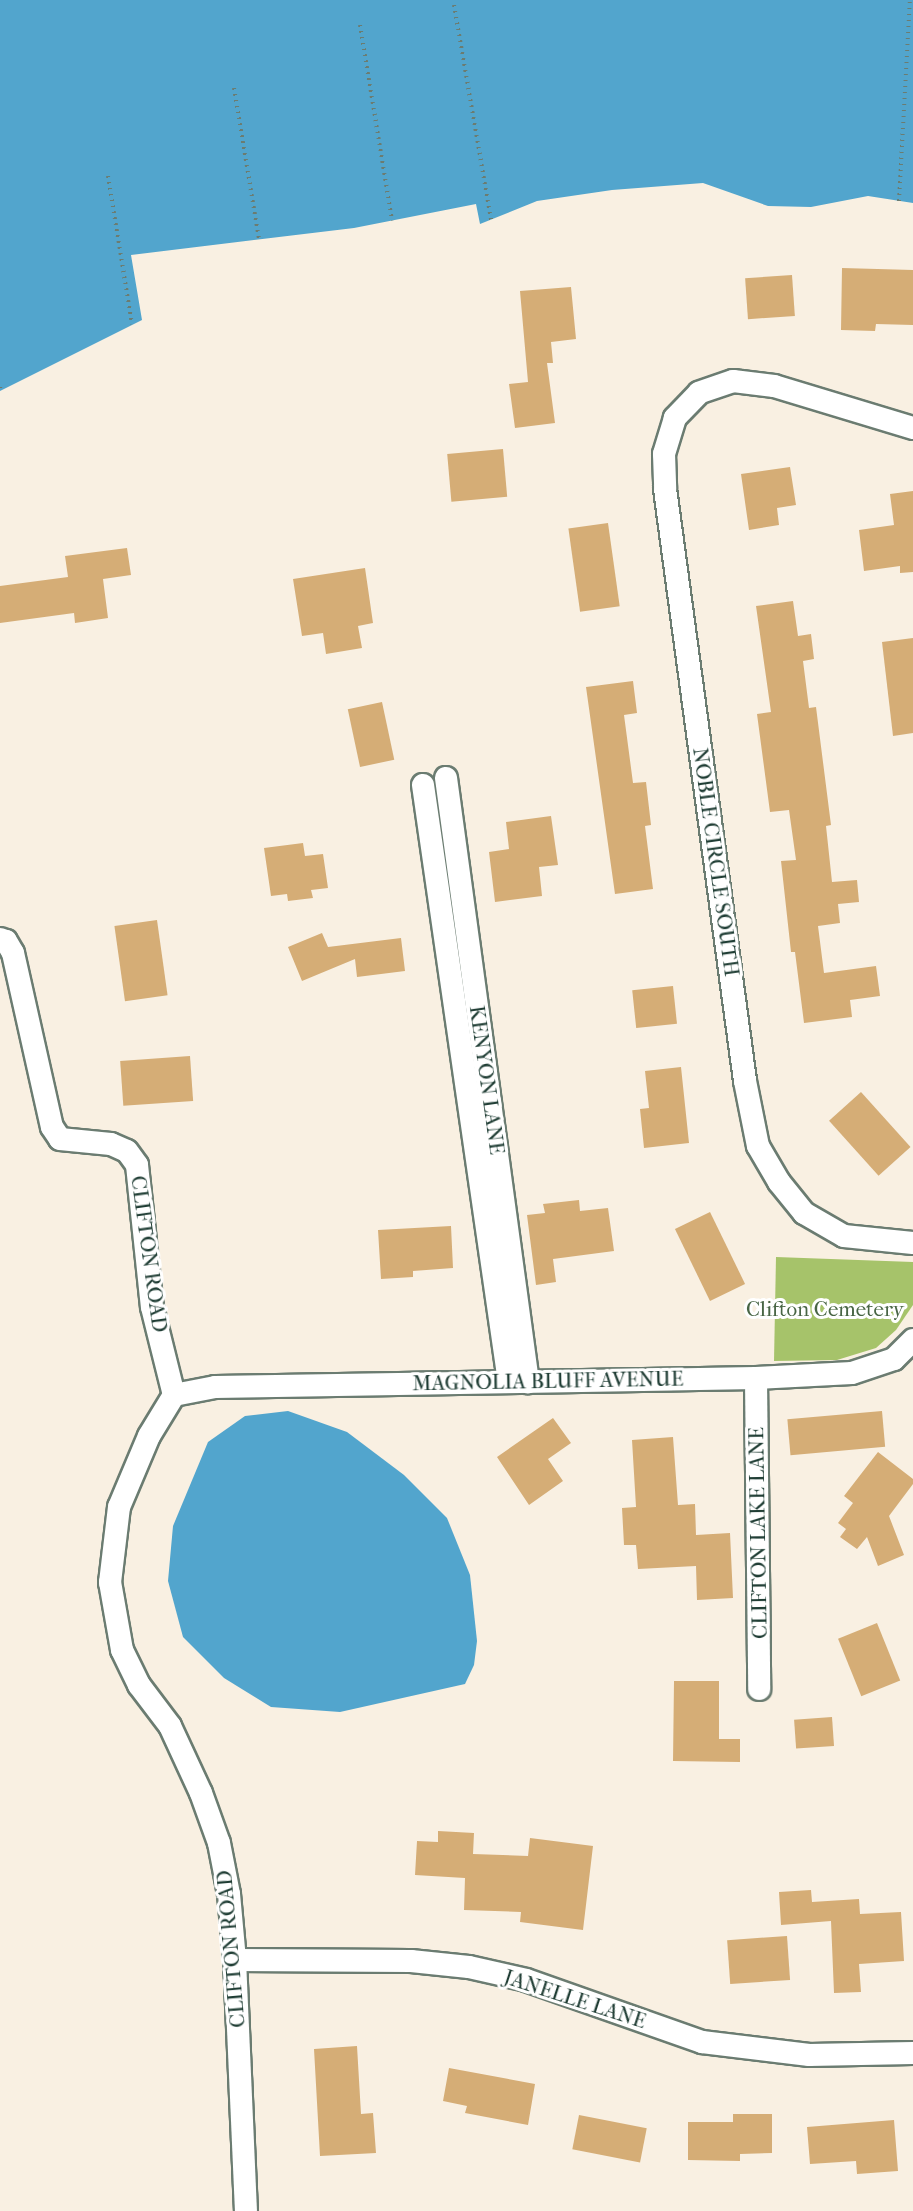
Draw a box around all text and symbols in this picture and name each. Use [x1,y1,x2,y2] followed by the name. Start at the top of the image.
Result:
[687,746,745,978] street label: NOBLE CIRCLE SOUTH
[464,1004,510,1156] street label: KENYON LANE
[126,1174,172,1334] street label: CLIFTON ROAD
[746,1296,904,1322] park label: Clifton Cemetery
[412,1366,684,1396] street label: MAGNOLIA BLUFF AVENUE
[744,1427,772,1639] street label: CLIFTON LAKE LANE
[212,1869,250,2029] street label: CLIFTON ROAD
[501,1964,649,2034] street label: JANELLE LANE

